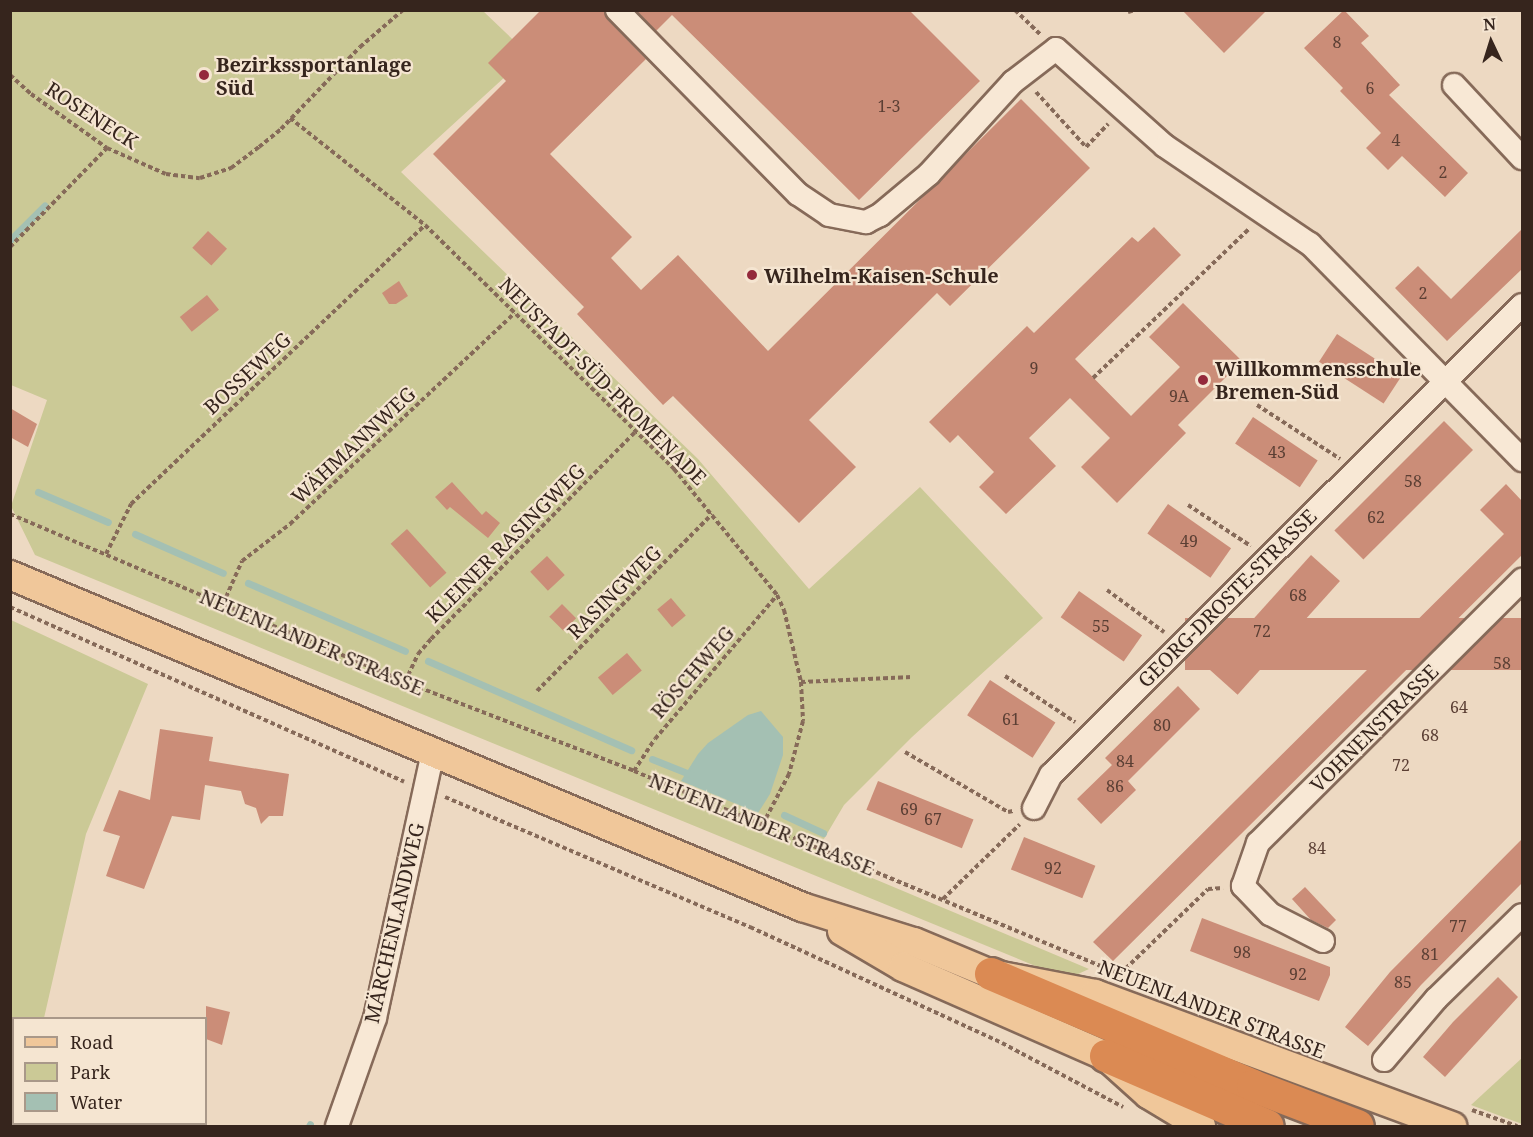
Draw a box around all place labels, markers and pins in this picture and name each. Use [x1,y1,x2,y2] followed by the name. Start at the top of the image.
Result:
[216,52,412,99] place label: Bezirkssportanlage Süd
[197,68,211,82] marker: Bezirkssportanlage Süd
[764,263,999,287] place label: Wilhelm-Kaisen-Schule
[745,268,759,282] marker: Wilhelm-Kaisen-Schule
[1215,356,1421,403] place label: Willkommensschule Bremen-Süd
[1196,373,1210,387] marker: Willkommensschule Bremen-Süd

